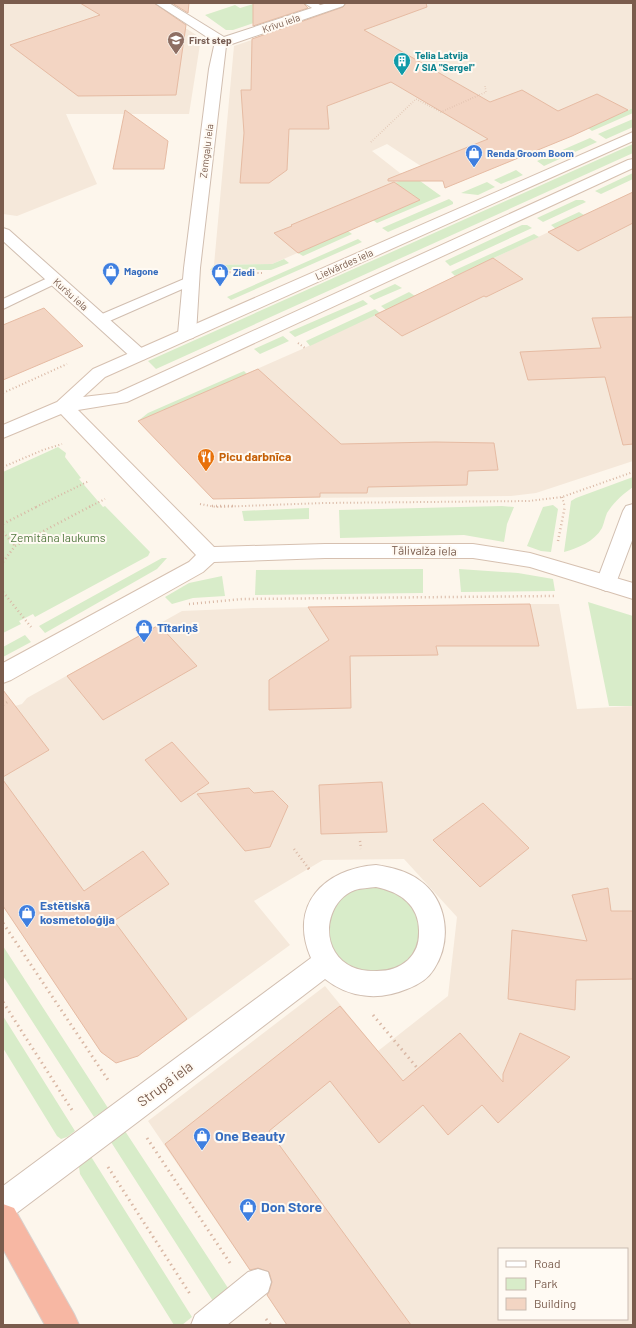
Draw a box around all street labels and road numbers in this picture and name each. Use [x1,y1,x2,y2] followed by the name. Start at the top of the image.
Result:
[260,11,302,35] street label: Krīvu iela
[197,123,215,179] street label: Zemgaļu iela
[313,246,375,282] street label: Lielvārdes iela
[51,275,91,313] street label: Kuršu iela
[391,542,457,558] street label: Tālivalža iela
[134,1057,196,1110] street label: Strupā iela

